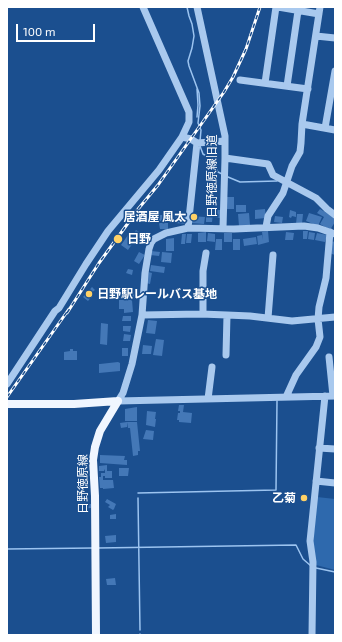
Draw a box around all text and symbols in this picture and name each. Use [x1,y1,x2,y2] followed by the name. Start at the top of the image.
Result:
[18,16,97,42] scale bar
[23,24,55,38] text: 100 m
[205,134,219,218] street label: 日野徳原線旧道
[123,210,186,224] place label: 居酒屋 風太
[189,212,199,222] marker: 居酒屋 風太
[127,232,151,246] place label: 日野
[112,233,124,245] marker: 日野
[97,287,217,301] place label: 日野駅レールバス基地
[84,289,94,299] marker: 日野駅レールバス基地
[76,454,90,514] street label: 日野徳原線
[272,491,296,505] place label: 乙菊
[299,493,309,503] marker: 乙菊

